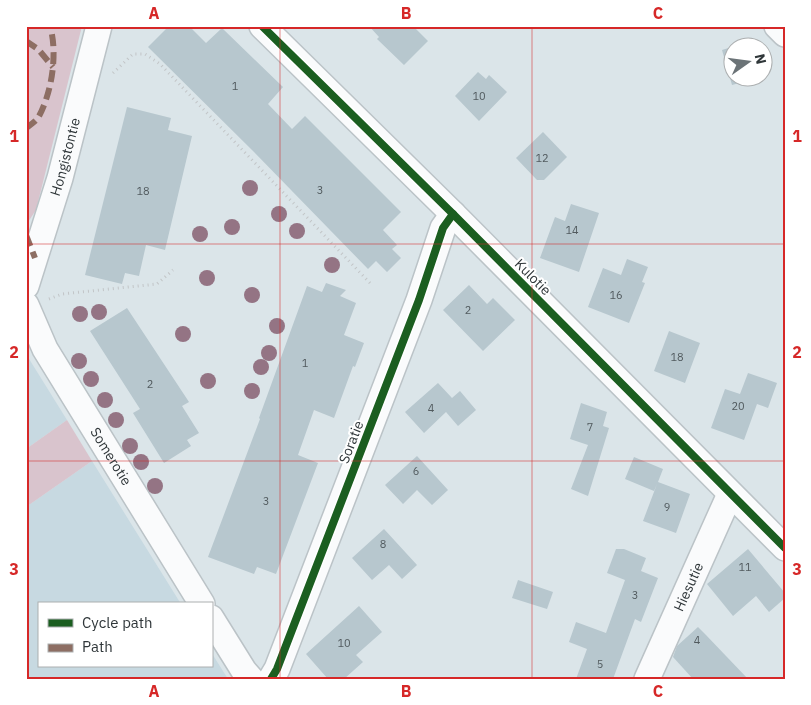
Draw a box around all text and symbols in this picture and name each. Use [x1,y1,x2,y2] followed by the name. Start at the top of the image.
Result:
[149,3,160,23] text: A
[401,3,412,23] text: B
[653,3,663,23] text: C
[724,38,774,88] north arrow
[751,52,771,66] text: N
[232,79,239,93] house number: 1
[472,89,486,103] house number: 10
[46,116,84,198] street label: Hongistontie
[9,126,19,146] text: 1
[792,126,802,146] text: 1
[535,151,549,165] house number: 12
[317,183,323,197] house number: 3
[136,184,150,198] house number: 18
[565,223,579,237] house number: 14
[511,255,555,299] street label: Kulotie
[609,288,623,302] house number: 16
[465,303,471,317] house number: 2
[9,342,19,362] text: 2
[792,342,802,362] text: 2
[670,350,684,364] house number: 18
[302,356,309,370] house number: 1
[147,377,153,391] house number: 2
[731,399,745,413] house number: 20
[428,401,435,415] house number: 4
[335,418,368,466] street label: Soratie
[587,420,593,434] house number: 7
[86,424,136,489] street label: Somerotie
[413,464,419,478] house number: 6
[263,494,269,508] house number: 3
[664,500,670,514] house number: 9
[380,537,386,551] house number: 8
[9,559,19,579] text: 3
[669,559,707,614] street label: Hiesutie
[792,559,802,579] text: 3
[738,560,752,574] house number: 11
[632,588,638,602] house number: 3
[38,602,212,668] legend
[82,613,153,632] text: Cycle path
[694,633,701,647] house number: 4
[337,636,351,650] house number: 10
[82,637,113,656] text: Path
[597,657,603,671] house number: 5
[149,681,160,701] text: A
[401,681,412,701] text: B
[653,681,663,701] text: C

